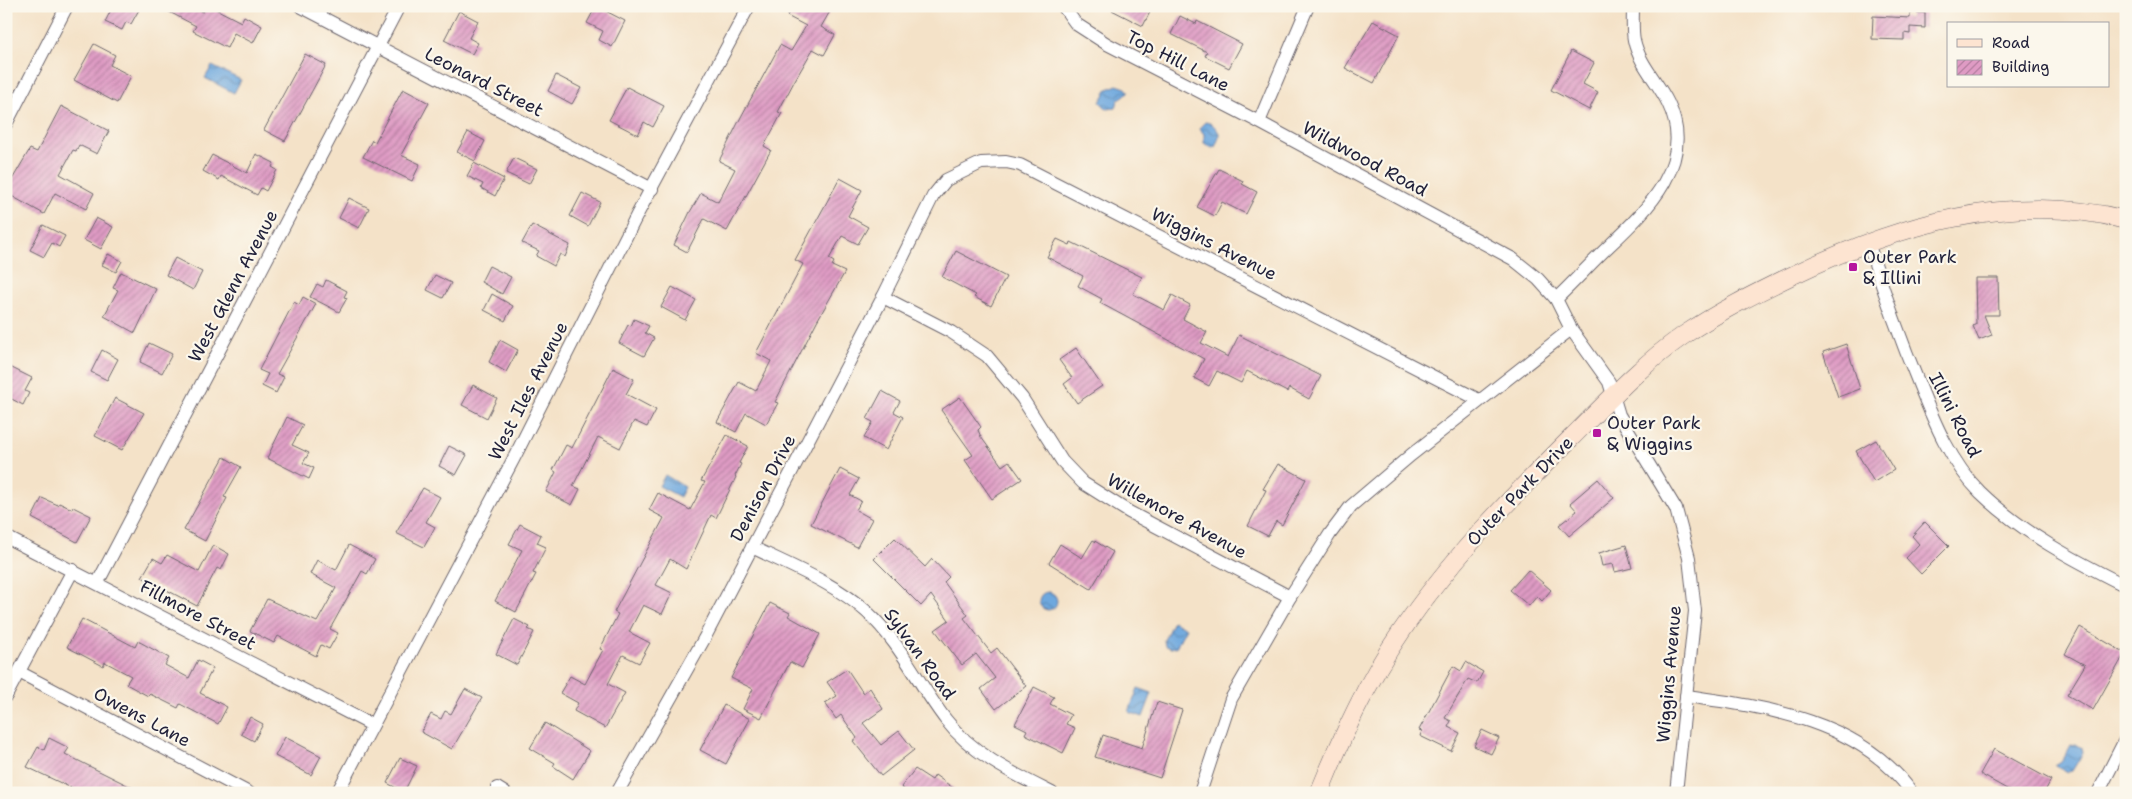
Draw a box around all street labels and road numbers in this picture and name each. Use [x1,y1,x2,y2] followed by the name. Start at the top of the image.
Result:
[1122,25,1234,97] street label: Top Hill Lane
[420,42,548,122] street label: Leonard Street
[1298,116,1432,202] street label: Wildwood Road
[1147,202,1281,286] street label: Wiggins Avenue
[183,205,283,367] street label: West Glenn Avenue
[483,318,573,464] street label: West Iles Avenue
[1923,368,1987,462] street label: Illini Road
[725,430,801,546] street label: Denison Drive
[1461,431,1579,551] street label: Outer Park Drive
[1103,468,1251,564] street label: Willemore Avenue
[136,574,260,656] street label: Fillmore Street
[879,603,961,705] street label: Sylvan Road
[1651,604,1687,744] street label: Wiggins Avenue
[89,681,195,753] street label: Owens Lane

